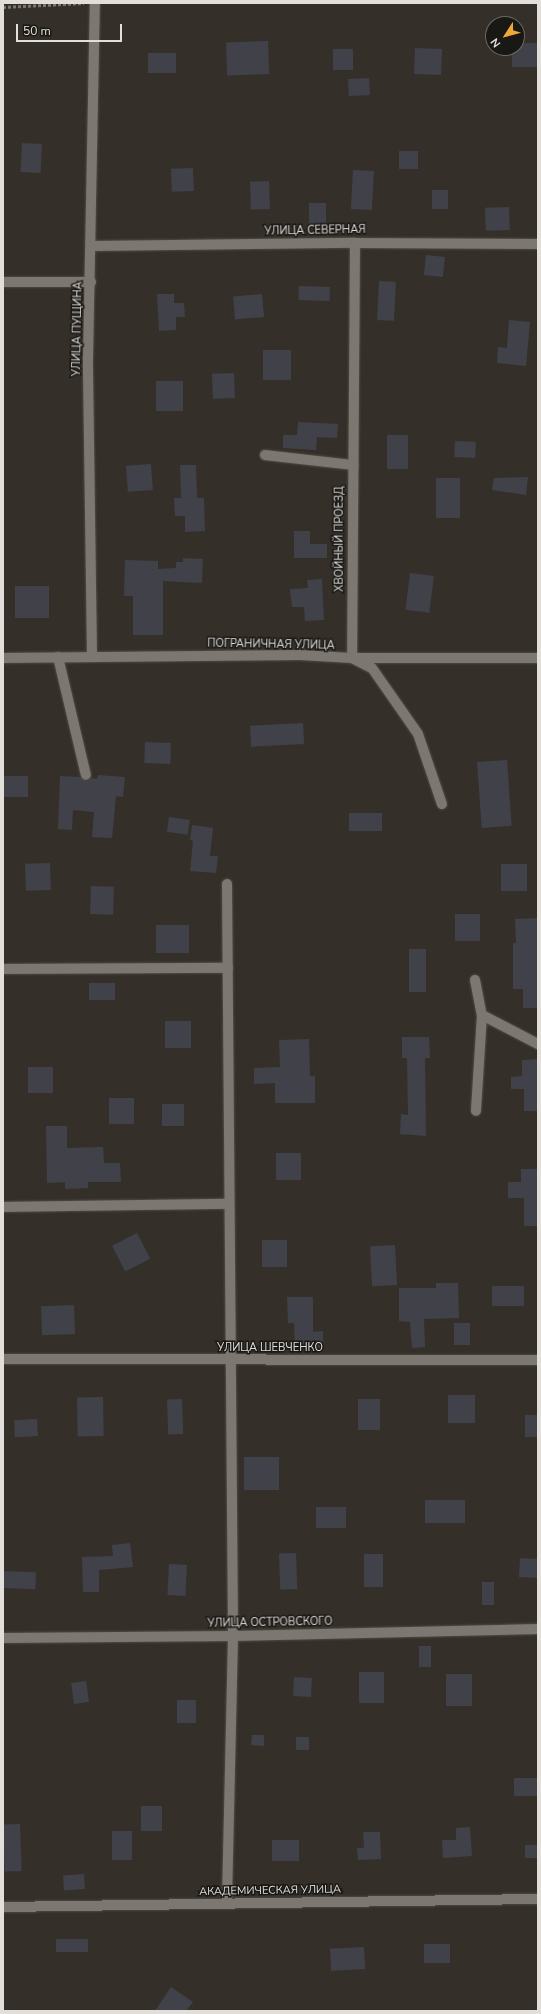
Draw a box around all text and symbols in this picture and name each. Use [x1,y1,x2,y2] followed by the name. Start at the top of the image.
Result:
[18,16,124,42] scale bar
[485,16,525,56] north arrow
[23,23,51,39] text: 50 m
[487,35,504,51] text: N
[264,224,366,238] street label: УЛИЦА СЕВЕРНАЯ
[71,281,85,377] street label: УЛИЦА ПУЩИНА
[333,486,347,592] street label: ХВОЙНЫЙ ПРОЕЗД
[207,637,335,653] street label: ПОГРАНИЧНАЯ УЛИЦА
[217,1341,323,1355] street label: УЛИЦА ШЕВЧЕНКО
[207,1615,333,1631] street label: УЛИЦА ОСТРОВСКОГО
[199,1883,341,1899] street label: АКАДЕМИЧЕСКАЯ УЛИЦА

